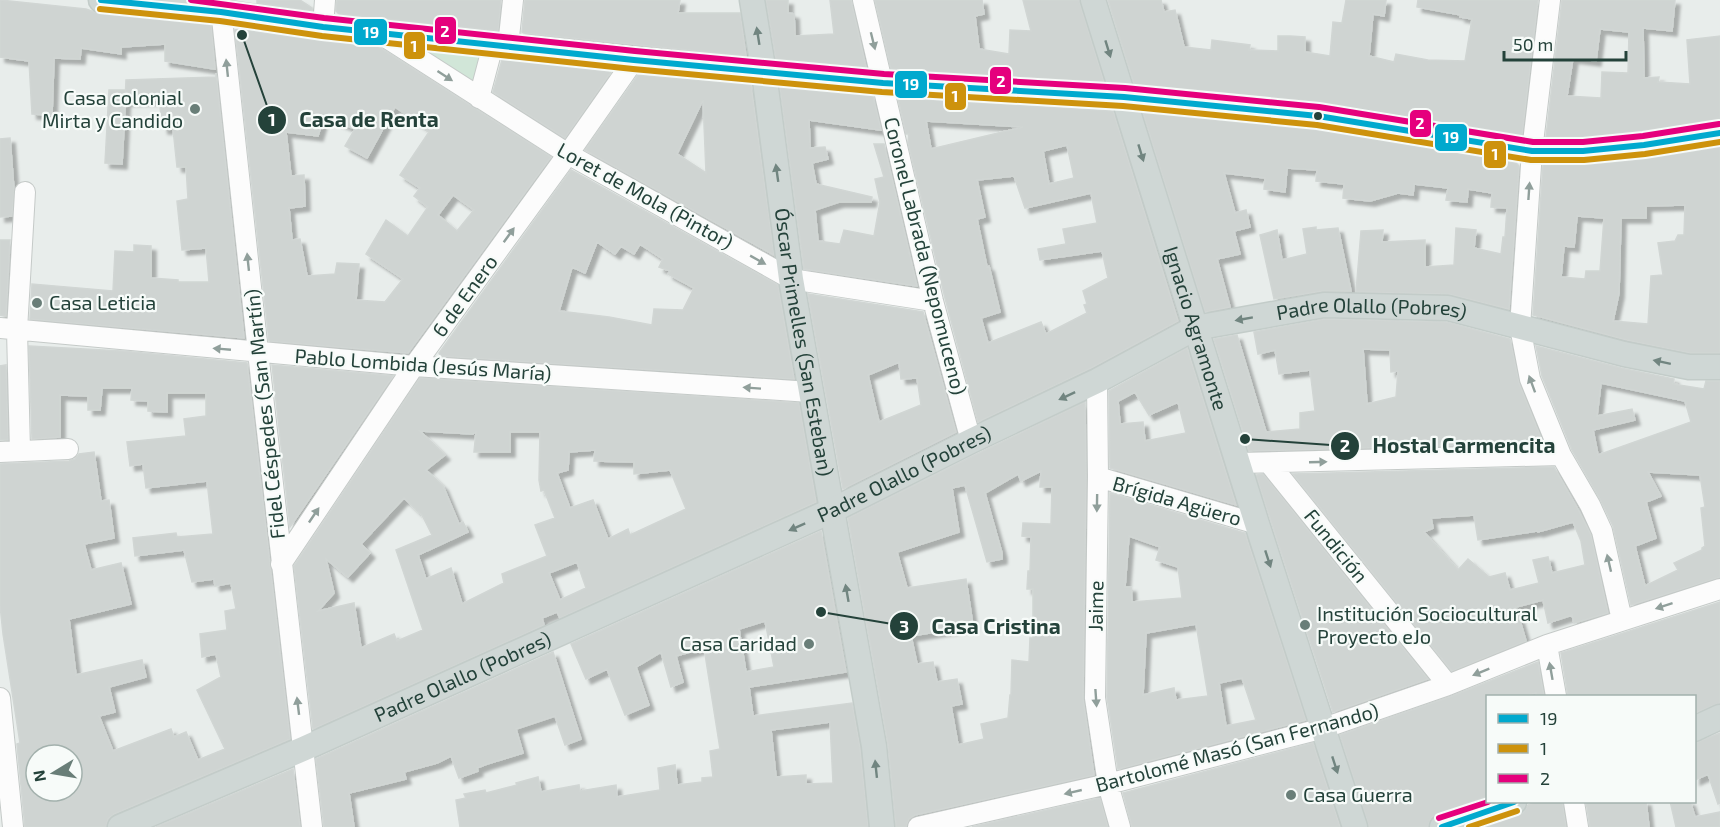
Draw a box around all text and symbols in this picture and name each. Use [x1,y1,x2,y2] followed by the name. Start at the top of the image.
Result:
[434,16,457,45] line badge: 2
[353,18,388,46] line badge: 19
[440,21,450,40] text: 2
[363,22,379,41] text: 19
[1504,24,1626,62] scale bar
[753,27,762,46] one-way arrow
[403,31,426,60] line badge: 1
[869,32,879,51] one-way arrow
[1513,33,1553,55] text: 50 m
[411,36,417,55] text: 1
[1104,40,1113,58] one-way arrow
[223,59,232,78] one-way arrow
[989,66,1012,95] line badge: 2
[894,70,928,99] line badge: 19
[437,71,454,82] one-way arrow
[996,71,1006,90] text: 2
[903,74,919,93] text: 19
[944,82,967,111] line badge: 1
[42,85,183,132] place label: Casa colonial Mirta y Candido
[952,86,958,105] text: 1
[257,101,451,140] callout: Casa de Renta
[188,102,202,116] marker: Casa colonial Mirta y Candido
[299,106,439,131] text: Casa de Renta
[268,108,276,130] text: 1
[1409,109,1432,138] line badge: 2
[1312,110,1324,122] unlabelled marker
[1415,113,1425,132] text: 2
[880,114,972,397] street label: Coronel Labrada (Nepomuceno)
[1434,123,1468,152] line badge: 19
[1443,127,1459,146] text: 19
[553,137,738,253] street label: Loret de Mola (Pintor)
[1483,140,1507,169] line badge: 1
[1137,144,1146,162] one-way arrow
[1492,144,1498,163] text: 1
[772,164,782,183] one-way arrow
[1525,182,1534,201] one-way arrow
[771,206,839,478] street label: Óscar Primelles (San Esteban)
[503,227,515,242] one-way arrow
[1160,243,1234,413] street label: Ignacio Agramonte
[426,250,502,341] street label: 6 de Enero
[243,253,253,272] one-way arrow
[750,255,767,265] one-way arrow
[239,288,289,540] street label: Fidel Céspedes (San Martín)
[49,290,156,314] place label: Casa Leticia
[1274,291,1470,324] street label: Padre Olallo (Pobres)
[30,296,44,310] marker: Casa Leticia
[1234,315,1253,324] one-way arrow
[294,343,552,385] street label: Pablo Lombida (Jesús María)
[213,344,232,354] one-way arrow
[1652,357,1671,366] one-way arrow
[1527,375,1537,393] one-way arrow
[743,383,762,392] one-way arrow
[1058,391,1075,400] one-way arrow
[813,420,995,527] street label: Padre Olallo (Pobres)
[1330,426,1567,465] callout: Hostal Carmencita
[1373,432,1555,457] text: Hostal Carmencita
[1340,434,1350,456] text: 2
[1309,457,1328,466] one-way arrow
[1110,470,1244,530] street label: Brígida Agüero
[1092,493,1102,512] one-way arrow
[1300,504,1374,587] street label: Fundición
[308,508,320,524] one-way arrow
[788,522,805,531] one-way arrow
[1264,551,1274,569] one-way arrow
[1604,553,1613,572] one-way arrow
[1083,580,1107,632] street label: Jaime
[842,584,851,603] one-way arrow
[1317,601,1537,648] place label: Institución Sociocultural Proyecto eJo
[1655,602,1673,612] one-way arrow
[889,607,1072,646] callout: Casa Cristina
[931,613,1061,638] text: Casa Cristina
[899,615,909,637] text: 3
[1298,618,1312,632] marker: Institución Sociocultural Proyecto eJo
[370,626,554,726] street label: Padre Olallo (Pobres)
[680,631,797,655] place label: Casa Caridad
[802,637,816,651] marker: Casa Caridad
[1546,661,1555,680] one-way arrow
[1471,667,1489,677] one-way arrow
[1091,688,1100,707] one-way arrow
[1486,695,1696,803] legend
[293,697,303,716] one-way arrow
[1093,698,1381,796] street label: Bartolomé Masó (San Fernando)
[1540,707,1557,729] text: 19
[1540,737,1547,759] text: 1
[24,743,84,803] north arrow
[1331,756,1340,774] one-way arrow
[871,759,881,778] one-way arrow
[1540,767,1550,789] text: 2
[28,768,49,783] text: N
[1303,782,1413,806] place label: Casa Guerra
[1063,788,1082,798] one-way arrow
[1284,788,1298,802] marker: Casa Guerra

